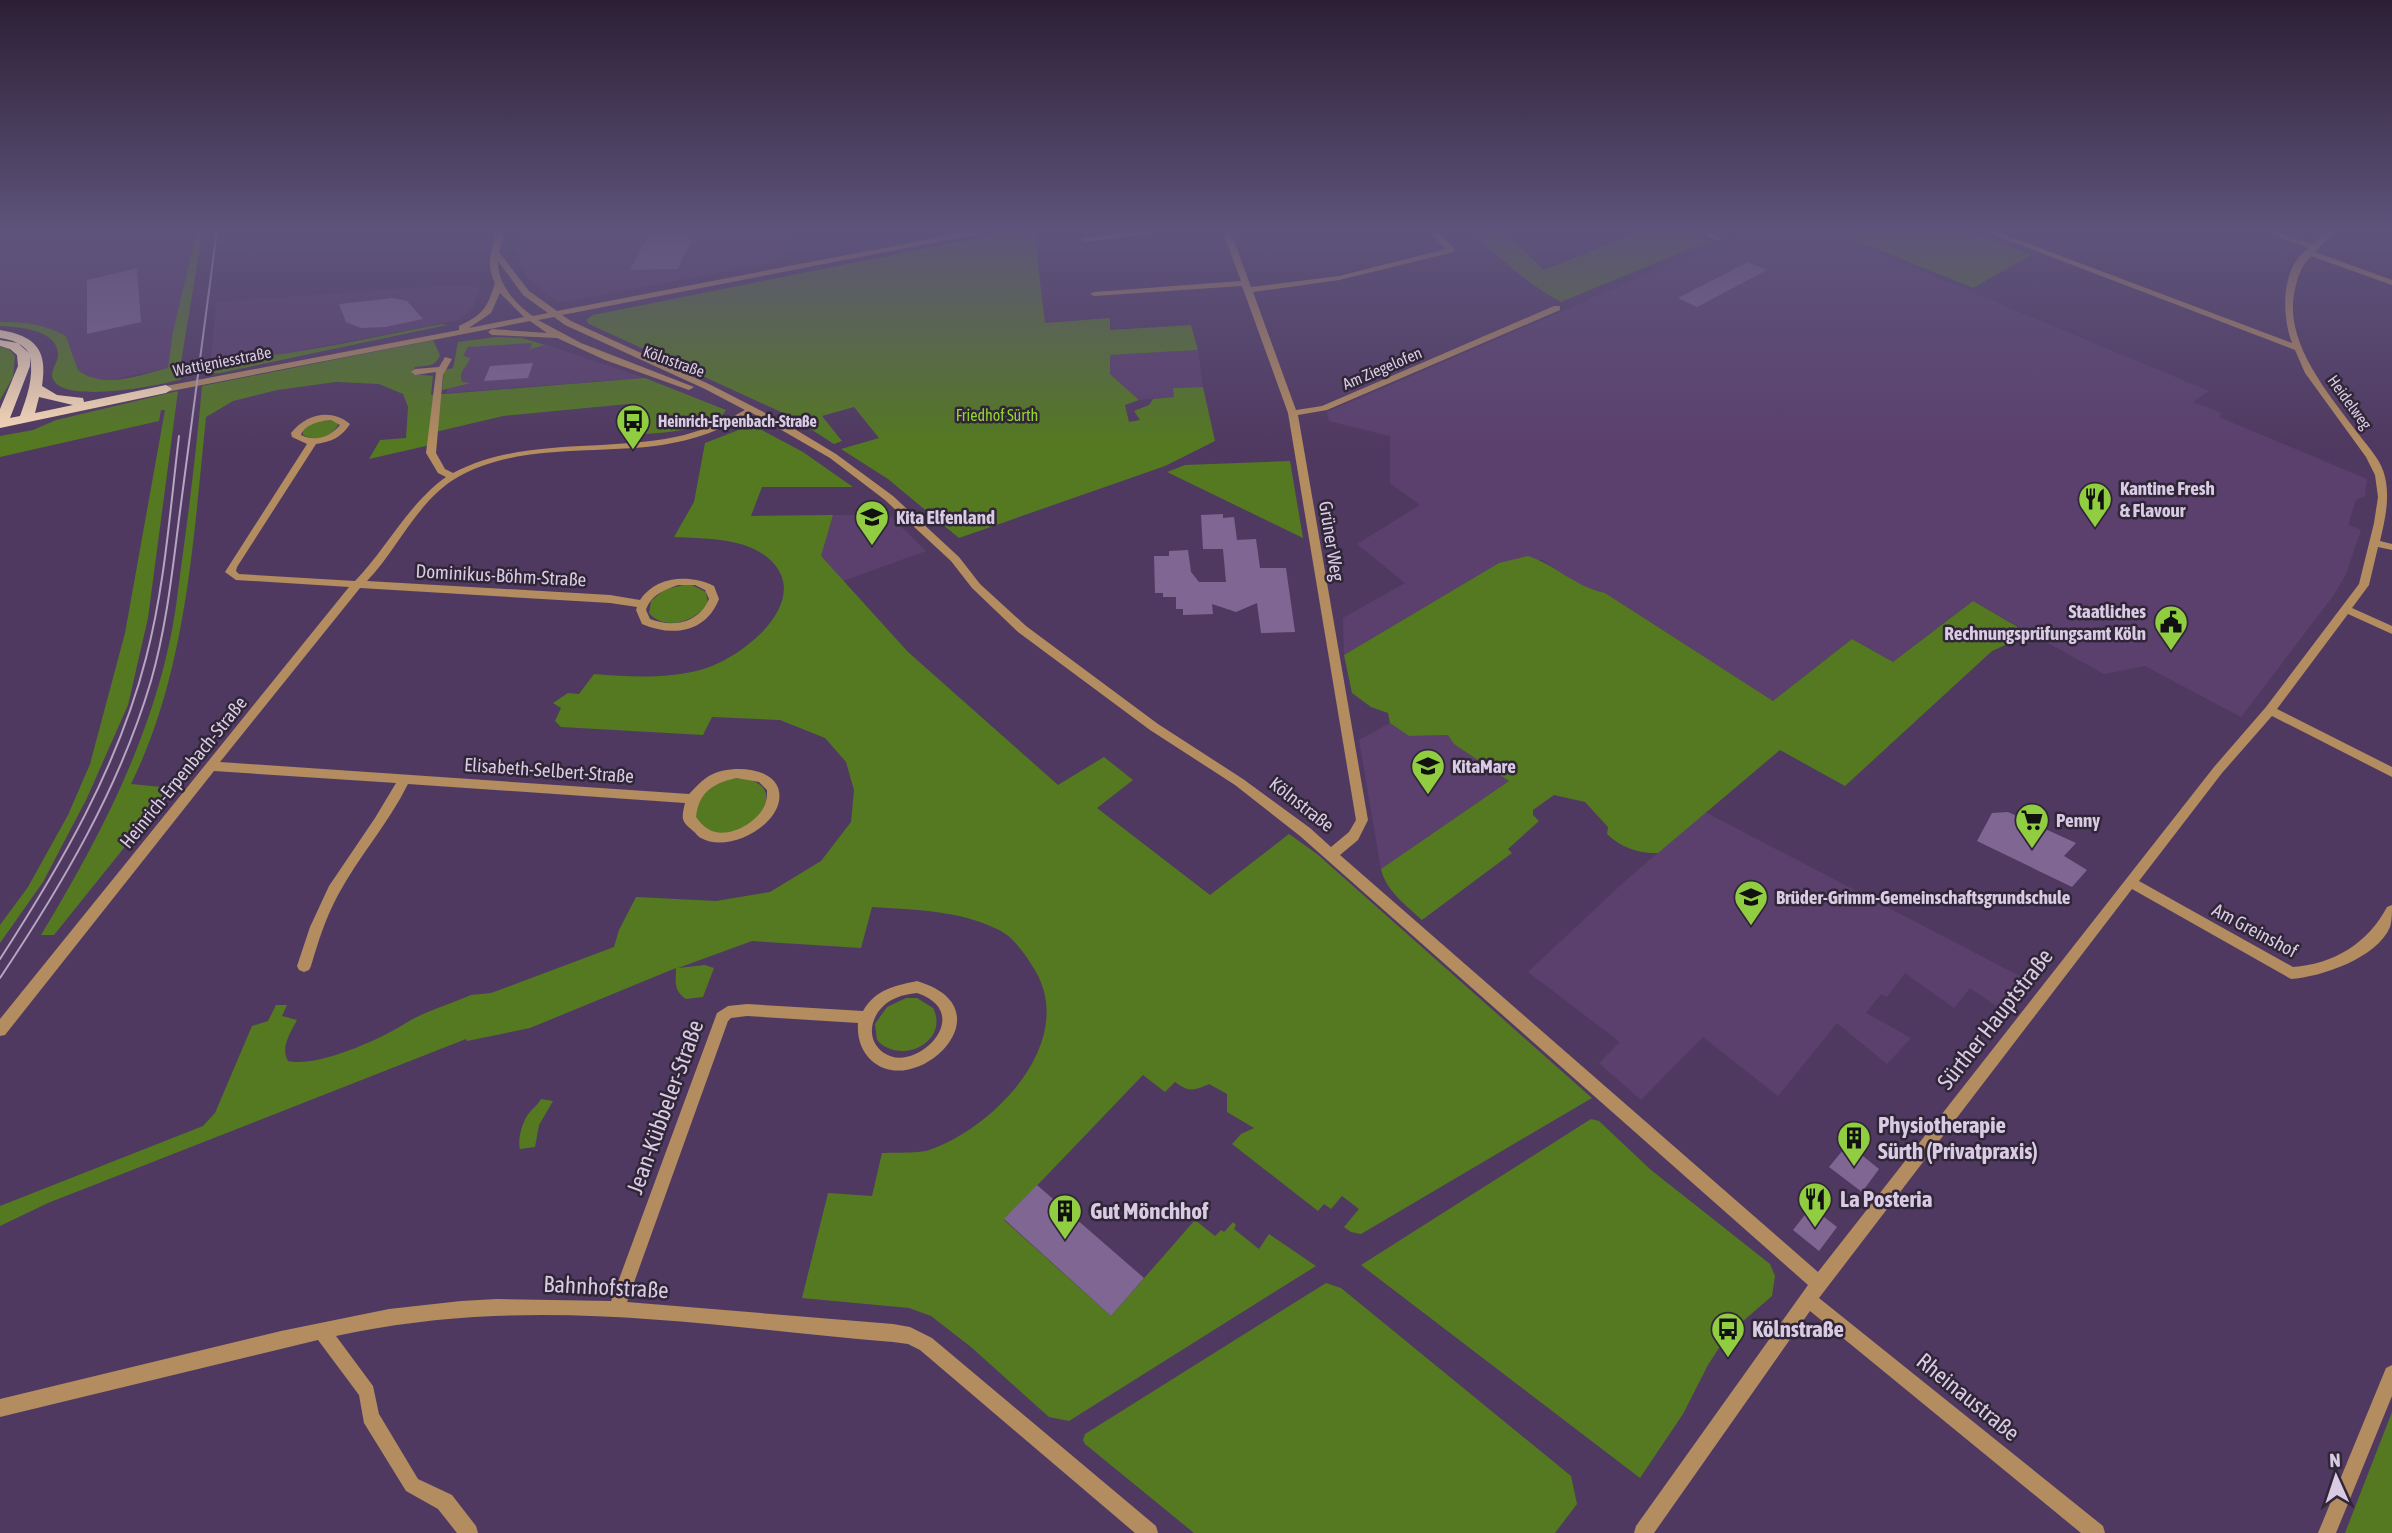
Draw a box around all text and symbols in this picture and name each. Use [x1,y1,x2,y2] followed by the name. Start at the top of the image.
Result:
[641,342,707,380] street label: Kölnstraße
[171,343,273,380] street label: Wattigniesstraße
[1340,343,1425,394] street label: Am Ziegelofen
[2323,371,2376,433] street label: Heidelweg
[614,402,652,451] bus stop icon: Heinrich-Erpenbach-Straße
[956,406,1038,424] park label: Friedhof Sürth
[658,412,817,430] place label: Heinrich-Erpenbach-Straße
[2120,477,2215,521] place label: Kantine Fresh & Flavour
[2076,480,2114,529] restaurant icon: Kantine Fresh & Flavour
[853,498,891,547] school or university icon: Kita Elfenland
[1315,499,1349,583] street label: Grüner Weg
[896,506,995,528] place label: Kita Elfenland
[415,560,587,590] street label: Dominikus-Böhm-Straße
[1944,600,2146,644] place label: Staatliches Rechnungsprüfungsamt Köln
[2152,603,2190,652] public building icon: Staatliches Rechnungsprüfungsamt Köln
[115,692,251,852] street label: Heinrich-Erpenbach-Straße
[1409,747,1447,796] school or university icon: KitaMare
[463,753,635,787] street label: Elisabeth-Selbert-Straße
[1452,755,1516,777] place label: KitaMare
[1265,772,1339,836] street label: Kölnstraße
[2013,801,2051,850] supermarket icon: Penny
[2056,809,2100,831] place label: Penny
[1732,878,1770,927] school or university icon: Brüder-Grimm-Gemeinschaftsgrundschule
[1776,886,2071,908] place label: Brüder-Grimm-Gemeinschaftsgrundschule
[2209,898,2301,962] street label: Am Greinshof
[1932,944,2058,1094] street label: Sürther Hauptstraße
[621,1016,709,1198] street label: Jean-Kübbeler-Straße
[1878,1112,2038,1164] place label: Physiotherapie Sürth (Privatpraxis)
[1835,1119,1873,1168] building icon: Physiotherapie Sürth (Privatpraxis)
[1796,1180,1834,1229] restaurant icon: La Posteria
[1840,1186,1933,1212] place label: La Posteria
[1046,1192,1084,1241] building icon: Gut Mönchhof
[1090,1198,1209,1224] place label: Gut Mönchhof
[543,1271,669,1303] street label: Bahnhofstraße
[1709,1310,1747,1359] bus stop icon: Kölnstraße
[1752,1316,1844,1342] place label: Kölnstraße
[1911,1348,2025,1446] street label: Rheinaustraße
[2301,1442,2371,1512] north arrow
[2329,1449,2341,1471] text: N

